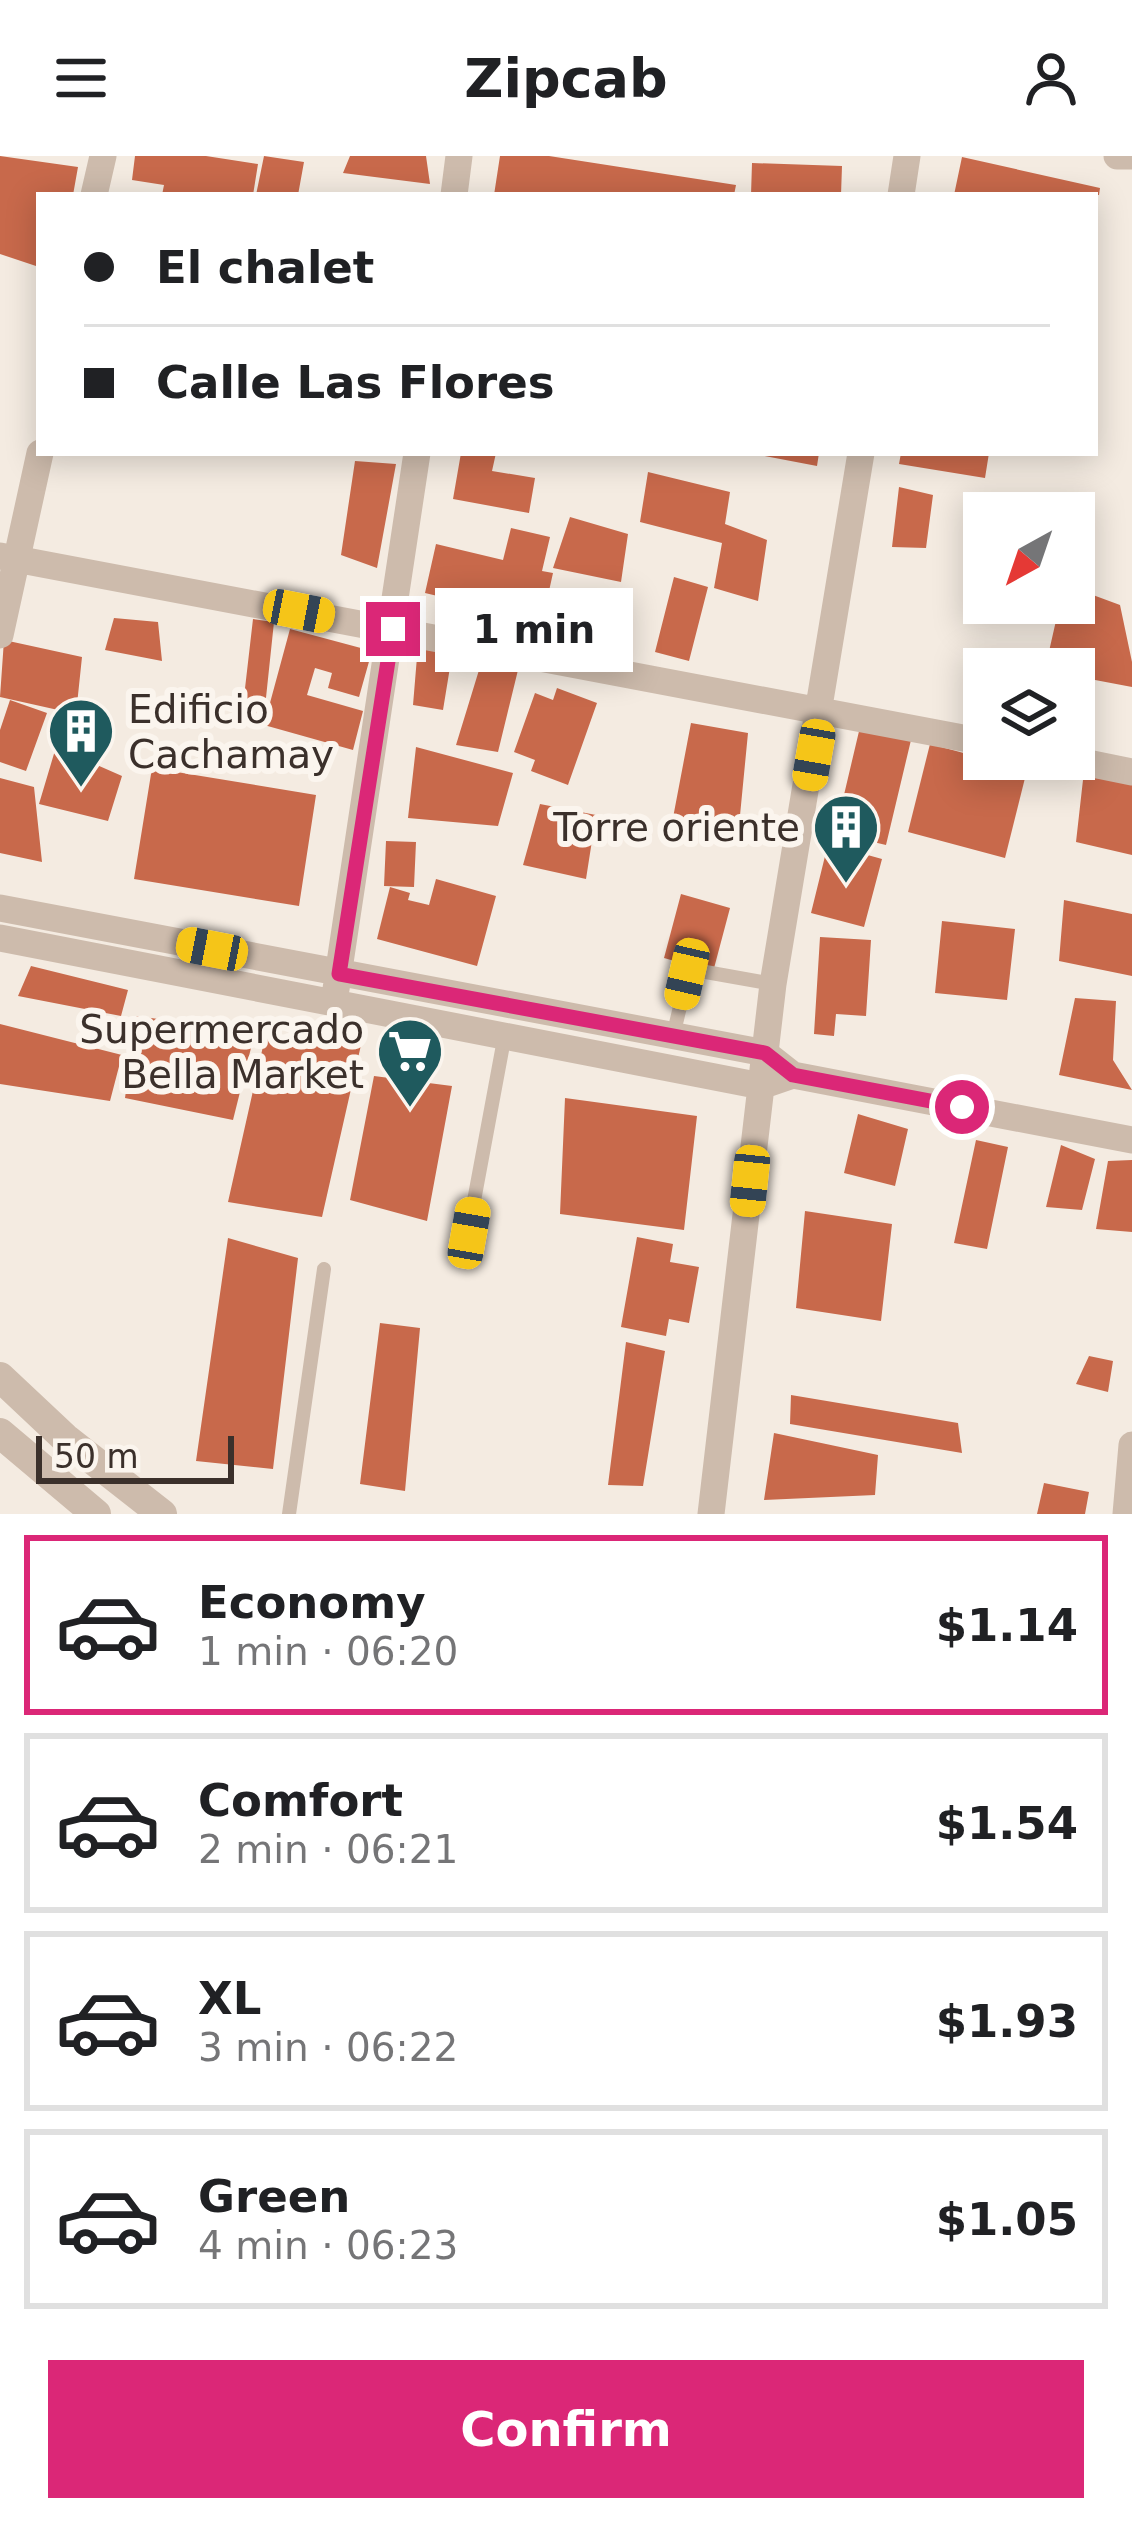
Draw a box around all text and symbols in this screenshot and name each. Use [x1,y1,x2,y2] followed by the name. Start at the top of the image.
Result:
[48,45,114,111] icon: menu
[1018,45,1084,111] icon: person
[464,47,668,110] text: Zipcab
[156,241,374,294] text: El chalet
[156,356,555,409] text: Calle Las Flores
[963,492,1095,624] north arrow
[963,492,1095,780] map controls
[260,586,338,636] car
[435,587,633,671] callout: 1 min
[366,602,420,656] route end
[473,607,595,652] text: 1 min
[963,648,1095,780] button: layers
[128,687,334,777] place label: Edificio Cachamay
[46,696,116,790] building icon: Edificio Cachamay
[790,716,838,794] car
[811,792,881,886] building icon: Torre oriente
[552,805,800,850] place label: Torre oriente
[173,924,251,974] car
[661,935,713,1013] car
[79,1007,364,1097] place label: Supermercado Bella Market
[375,1016,445,1110] supermarket icon: Supermercado Bella Market
[935,1080,989,1134] route start
[728,1143,772,1219] car
[445,1194,493,1272] car
[36,1430,234,1483] scale bar
[54,1437,139,1476] text: 50 m
[54,1571,162,1679] icon: car
[198,1576,426,1629] text: Economy
[936,1599,1078,1652] text: $1.14
[198,1629,458,1674] text: 1 min · 06:20
[54,1769,162,1877] icon: car
[198,1774,403,1827] text: Comfort
[936,1797,1078,1850] text: $1.54
[198,1827,458,1872] text: 2 min · 06:21
[54,1967,162,2075] icon: car
[198,1972,261,2025] text: XL
[936,1995,1078,2048] text: $1.93
[198,2025,458,2070] text: 3 min · 06:22
[54,2165,162,2273] icon: car
[198,2170,350,2223] text: Green
[936,2193,1078,2246] text: $1.05
[198,2223,458,2268] text: 4 min · 06:23
[48,2360,1084,2498] button: Confirm

